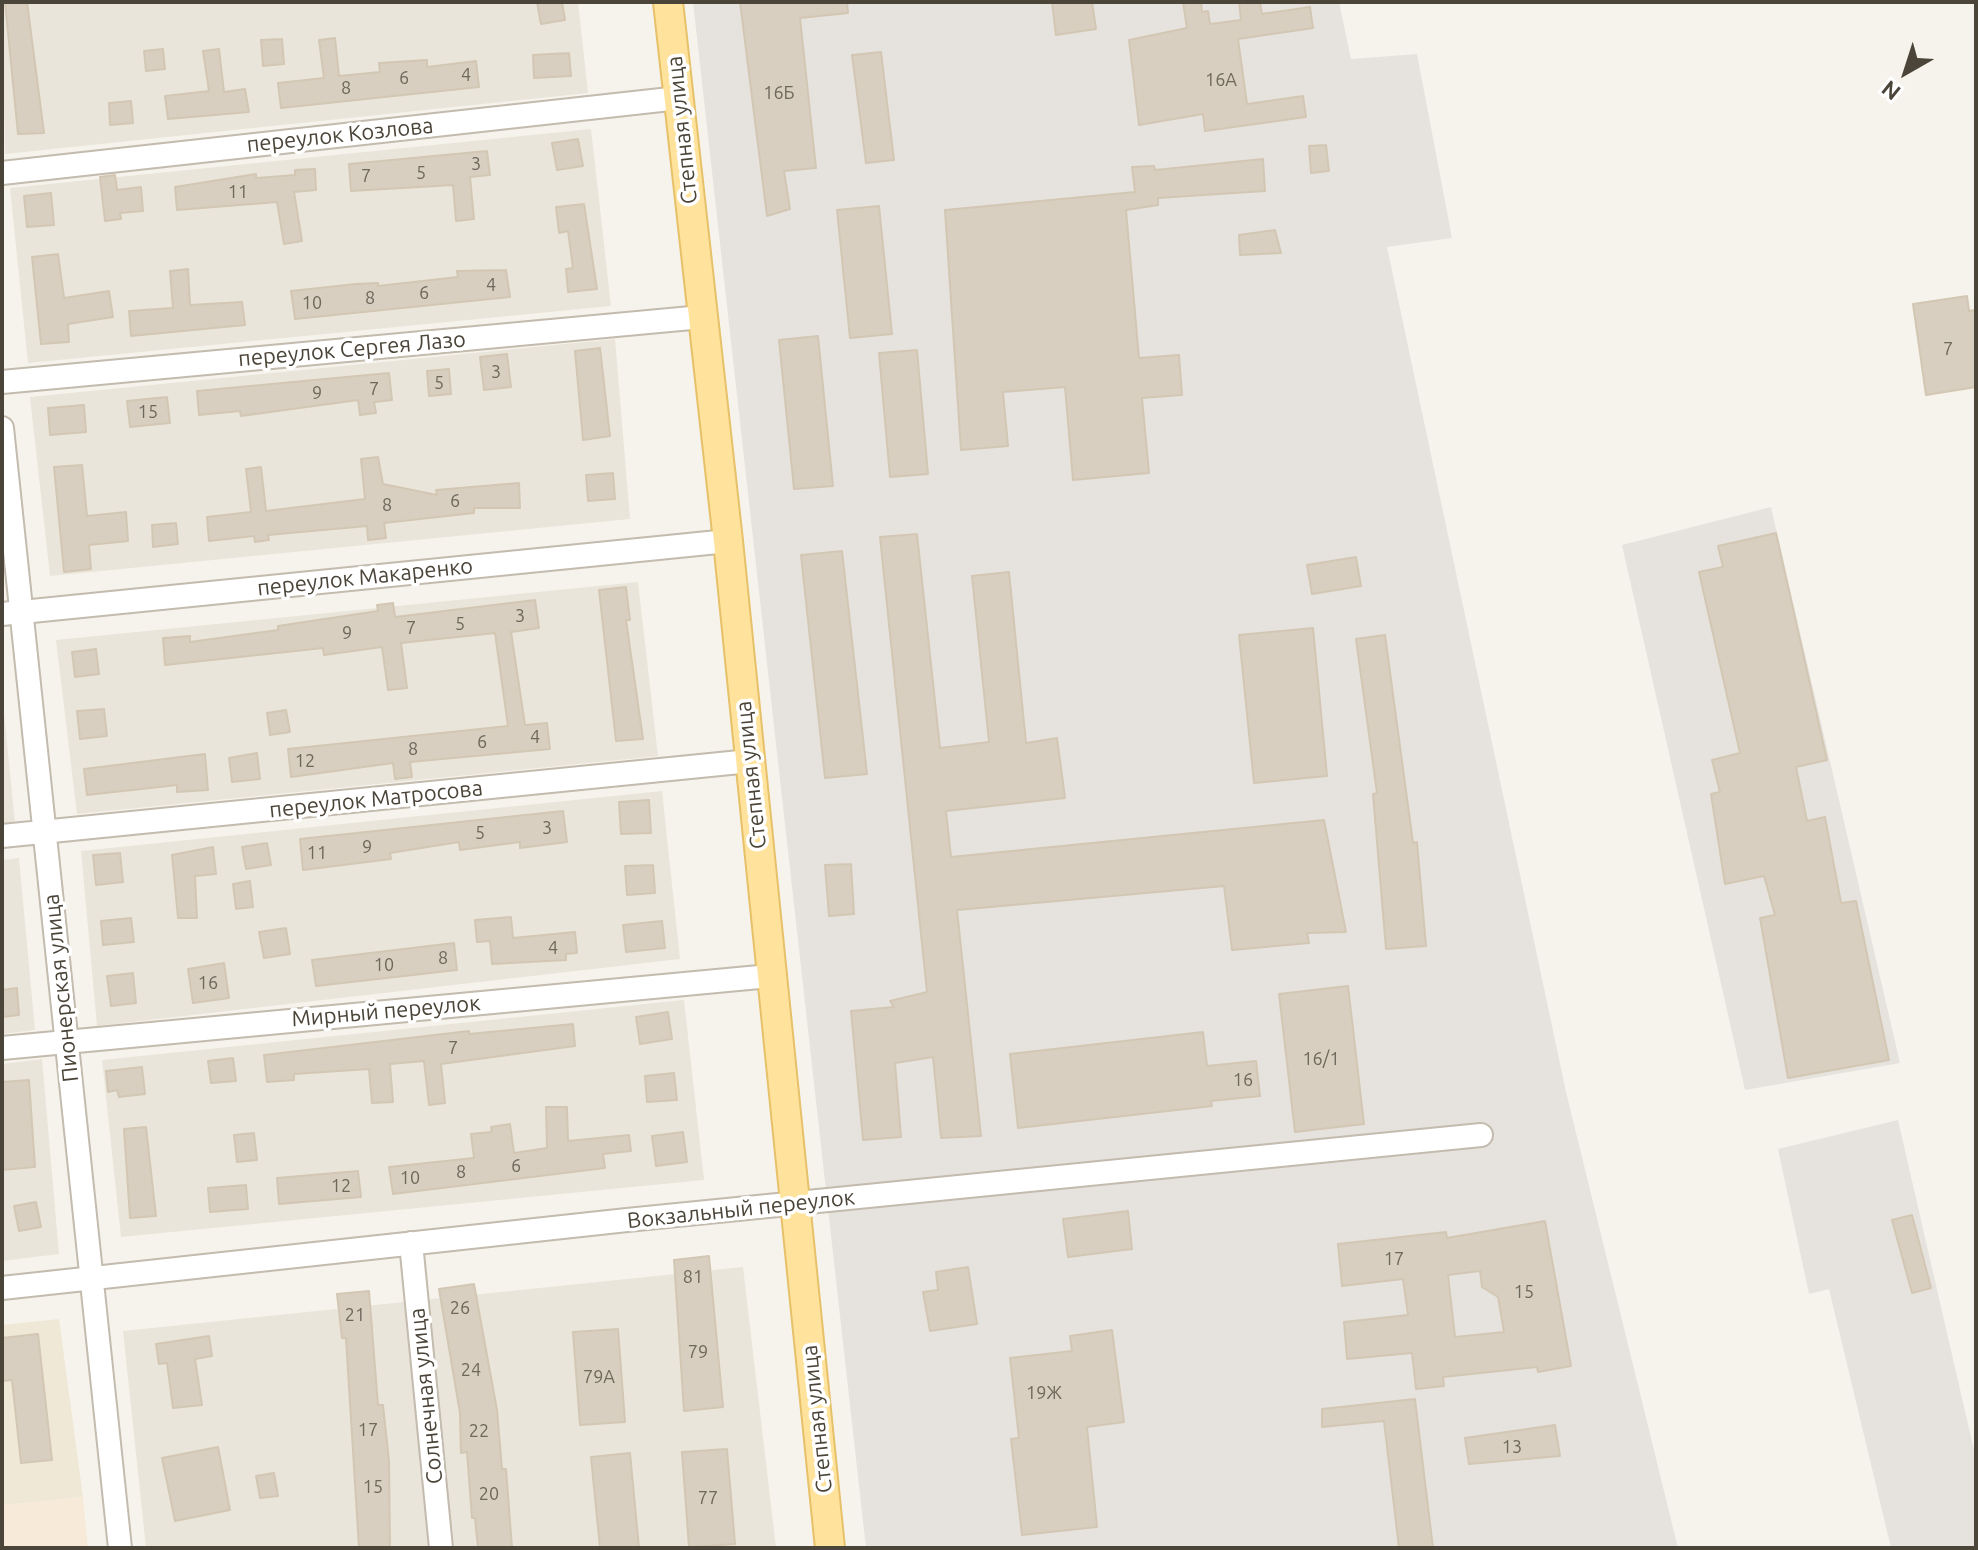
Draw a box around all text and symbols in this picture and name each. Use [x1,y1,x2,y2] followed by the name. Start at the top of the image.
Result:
[1866,32,1946,112] north arrow
[661,55,703,205] street label: Степная улица
[461,64,471,86] house number: 4
[399,67,409,89] house number: 6
[1205,69,1237,91] house number: 16А
[1876,76,1905,106] text: N
[341,77,351,99] house number: 8
[763,82,795,104] house number: 16Б
[245,112,435,158] street label: переулок Козлова
[471,153,481,175] house number: 3
[416,162,426,184] house number: 5
[361,165,371,187] house number: 7
[228,181,248,203] house number: 11
[486,274,496,296] house number: 4
[419,282,429,304] house number: 6
[365,287,375,309] house number: 8
[302,292,322,314] house number: 10
[237,326,467,372] street label: переулок Сергея Лазо
[1943,338,1953,360] house number: 7
[491,361,501,383] house number: 3
[434,372,444,394] house number: 5
[369,378,379,400] house number: 7
[312,382,322,404] house number: 9
[138,401,158,423] house number: 15
[450,490,460,512] house number: 6
[382,494,392,516] house number: 8
[256,553,474,601] street label: переулок Макаренко
[515,605,525,627] house number: 3
[455,613,465,635] house number: 5
[406,617,416,639] house number: 7
[342,622,352,644] house number: 9
[730,700,772,850] street label: Степная улица
[530,726,540,748] house number: 4
[477,731,487,753] house number: 6
[408,738,418,760] house number: 8
[295,750,315,772] house number: 12
[268,775,484,823] street label: переулок Матросова
[542,817,552,839] house number: 3
[475,822,485,844] house number: 5
[362,836,372,858] house number: 9
[307,842,327,864] house number: 11
[38,893,84,1083] street label: Пионерская улица
[548,937,558,959] house number: 4
[438,947,448,969] house number: 8
[374,954,394,976] house number: 10
[198,972,218,994] house number: 16
[291,990,481,1032] street label: Мирный переулок
[448,1037,458,1059] house number: 7
[1302,1048,1340,1070] house number: 16/1
[1233,1069,1253,1091] house number: 16
[511,1155,521,1177] house number: 6
[456,1161,466,1183] house number: 8
[400,1167,420,1189] house number: 10
[331,1175,351,1197] house number: 12
[626,1184,856,1234] street label: Вокзальный переулок
[1384,1248,1404,1270] house number: 17
[683,1266,703,1288] house number: 81
[1514,1281,1534,1303] house number: 15
[450,1297,470,1319] house number: 26
[345,1304,365,1326] house number: 21
[404,1307,448,1485] street label: Солнечная улица
[688,1341,708,1363] house number: 79
[796,1344,838,1494] street label: Степная улица
[461,1359,481,1381] house number: 24
[583,1366,615,1388] house number: 79А
[1026,1382,1062,1404] house number: 19Ж
[358,1419,378,1441] house number: 17
[469,1420,489,1442] house number: 22
[1502,1436,1522,1458] house number: 13
[363,1476,383,1498] house number: 15
[479,1483,499,1505] house number: 20
[698,1487,718,1509] house number: 77

